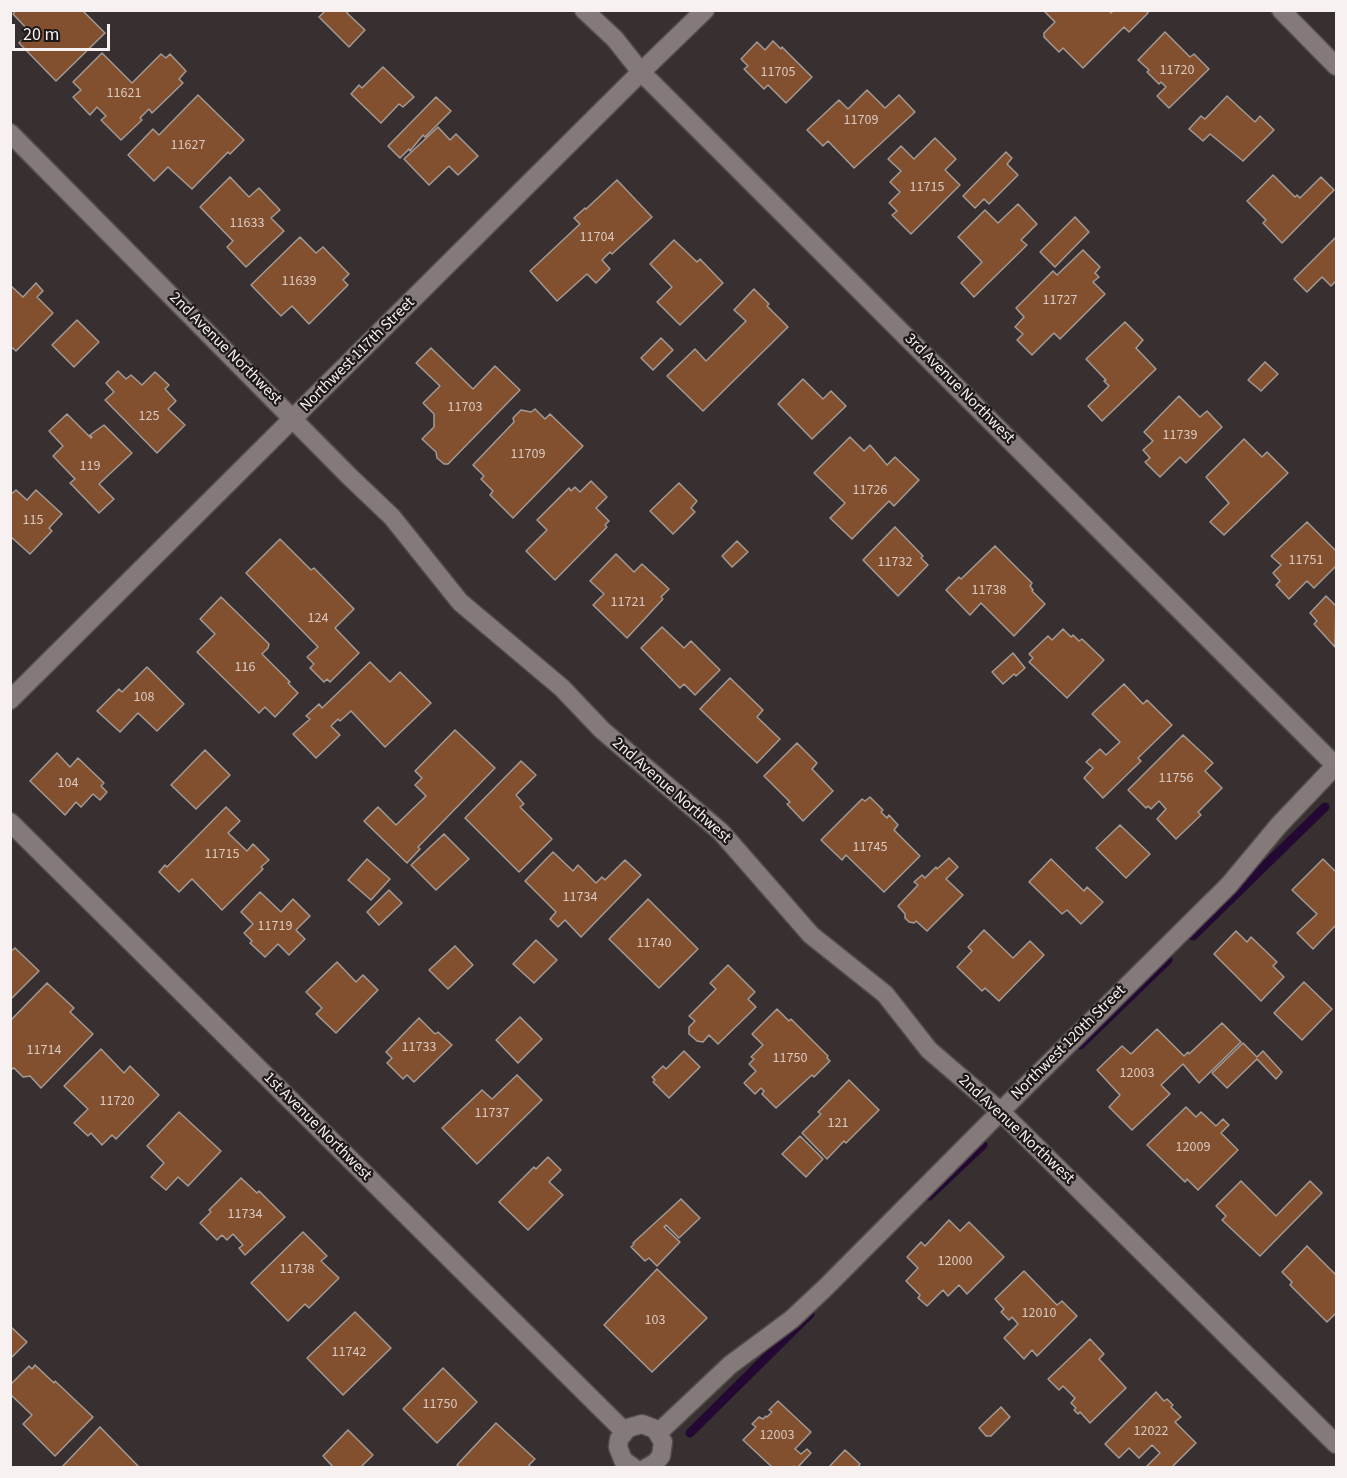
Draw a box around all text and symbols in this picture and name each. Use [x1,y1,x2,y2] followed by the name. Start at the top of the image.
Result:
[15,12,112,50] scale bar
[23,22,59,47] text: 20 m
[1160,63,1194,79] house number: 11720
[761,65,795,81] house number: 11705
[107,86,141,102] house number: 11621
[844,113,878,129] house number: 11709
[171,138,205,154] house number: 11627
[910,180,944,196] house number: 11715
[230,216,264,232] house number: 11633
[580,230,614,246] house number: 11704
[282,274,316,290] house number: 11639
[165,289,285,409] street label: 2nd Avenue Northwest
[1043,293,1077,309] house number: 11727
[297,294,419,416] street label: Northwest 117th Street
[900,330,1018,448] street label: 3rd Avenue Northwest
[448,400,482,416] house number: 11703
[139,409,159,425] house number: 125
[1163,428,1197,444] house number: 11739
[511,447,545,463] house number: 11709
[80,459,100,475] house number: 119
[853,483,887,499] house number: 11726
[23,513,43,529] house number: 115
[1289,553,1323,569] house number: 11751
[878,555,912,571] house number: 11732
[972,583,1006,599] house number: 11738
[611,595,645,611] house number: 11721
[308,611,328,627] house number: 124
[235,660,255,676] house number: 116
[134,690,154,706] house number: 108
[608,734,734,848] street label: 2nd Avenue Northwest
[1159,771,1193,787] house number: 11756
[58,776,78,792] house number: 104
[853,840,887,856] house number: 11745
[205,847,239,863] house number: 11715
[563,890,597,906] house number: 11734
[258,919,292,935] house number: 11719
[637,936,671,952] house number: 11740
[1008,982,1130,1104] street label: Northwest 120th Street
[402,1040,436,1056] house number: 11733
[27,1043,61,1059] house number: 11714
[773,1051,807,1067] house number: 11750
[1120,1066,1154,1082] house number: 12003
[259,1069,375,1185] street label: 1st Avenue Northwest
[954,1071,1078,1189] street label: 2nd Avenue Northwest
[100,1094,134,1110] house number: 11720
[475,1106,509,1122] house number: 11737
[828,1116,848,1132] house number: 121
[1176,1140,1210,1156] house number: 12009
[228,1207,262,1223] house number: 11734
[938,1254,972,1270] house number: 12000
[280,1262,314,1278] house number: 11738
[1022,1306,1056,1322] house number: 12010
[645,1313,665,1329] house number: 103
[332,1345,366,1361] house number: 11742
[423,1397,457,1413] house number: 11750
[1134,1424,1168,1440] house number: 12022
[760,1428,794,1444] house number: 12003

